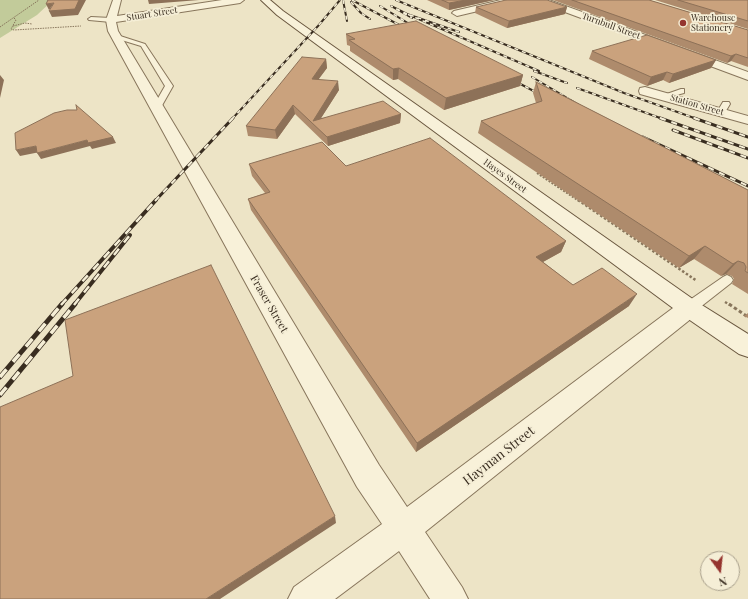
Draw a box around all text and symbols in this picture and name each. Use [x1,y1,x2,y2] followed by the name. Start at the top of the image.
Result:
[126,5,178,23] street label: Stuart Street
[580,10,642,42] street label: Turnbull Street
[691,13,736,34] place label: Warehouse Stationery
[678,18,688,28] marker: Warehouse Stationery
[669,92,725,118] street label: Station Street
[481,157,529,195] street label: Hayes Street
[247,273,291,335] street label: Fraser Street
[460,423,538,489] street label: Hayman Street
[700,551,740,591] north arrow
[717,574,729,590] text: N

